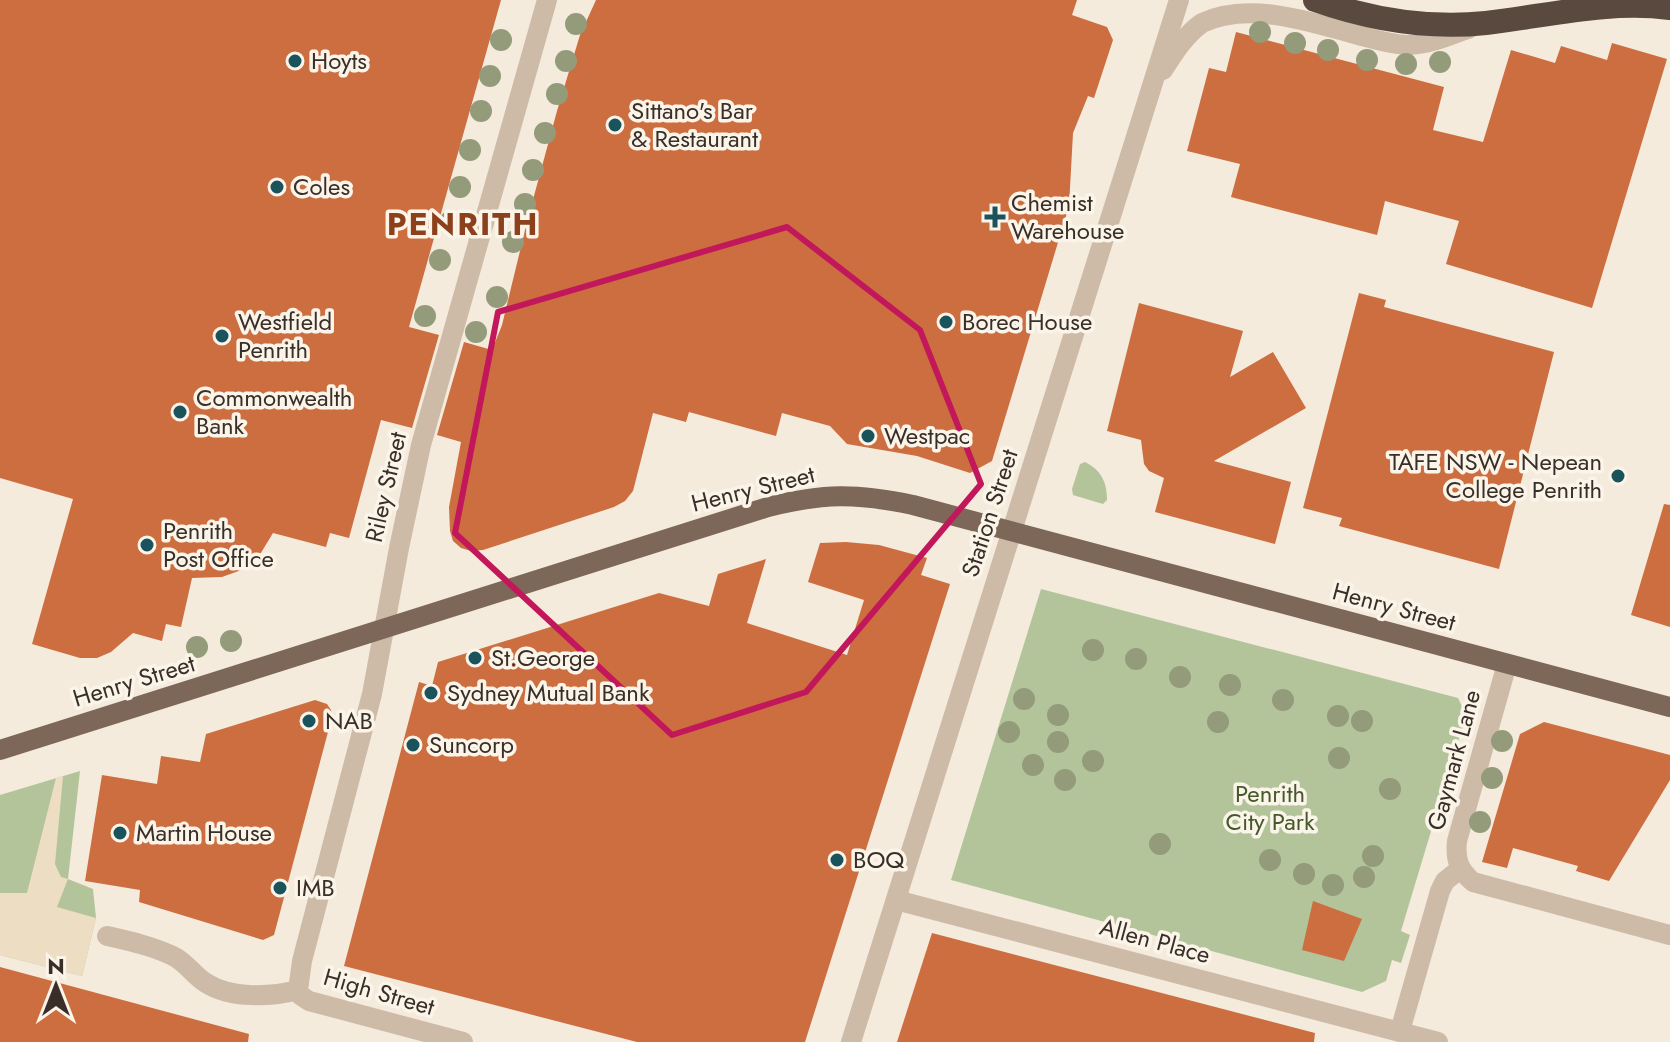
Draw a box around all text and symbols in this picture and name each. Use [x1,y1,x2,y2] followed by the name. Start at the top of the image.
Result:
[311,43,367,78] place label: Hoyts
[286,52,304,70] marker: Hoyts
[631,93,758,156] place label: Sittano's Bar & Restaurant
[606,116,624,134] marker: Sittano's Bar & Restaurant
[293,169,350,204] place label: Coles
[268,178,286,196] marker: Coles
[1011,185,1124,248] place label: Chemist Warehouse
[387,201,539,247] district label: PENRITH
[986,208,1004,226] marker: Chemist Warehouse
[238,304,332,367] place label: Westfield Penrith
[962,304,1092,339] place label: Borec House
[937,313,955,331] marker: Borec House
[213,327,231,345] marker: Westfield Penrith
[196,380,352,443] place label: Commonwealth Bank
[171,403,189,421] marker: Commonwealth Bank
[884,418,970,453] place label: Westpac
[859,427,877,445] marker: Westpac
[356,428,415,546] street label: Riley Street
[952,444,1027,581] street label: Station Street
[1389,444,1602,507] place label: TAFE NSW - Nepean College Penrith
[687,456,819,521] street label: Henry Street
[1609,467,1627,485] marker: TAFE NSW - Nepean College Penrith
[163,513,274,576] place label: Penrith Post Office
[138,536,156,554] marker: Penrith Post Office
[1329,573,1460,640] street label: Henry Street
[491,640,595,675] place label: St.George
[68,645,199,716] street label: Henry Street
[466,649,484,667] marker: St.George
[447,675,650,710] place label: Sydney Mutual Bank
[422,684,440,702] marker: Sydney Mutual Bank
[1418,686,1489,834] street label: Gaymark Lane
[325,703,373,738] place label: NAB
[300,712,318,730] marker: NAB
[429,727,514,762] place label: Suncorp
[404,736,422,754] marker: Suncorp
[1226,776,1315,839] park label: Penrith City Park
[136,815,272,850] place label: Martin House
[111,824,129,842] marker: Martin House
[853,842,904,877] place label: BOQ
[828,851,846,869] marker: BOQ
[296,870,335,905] place label: IMB
[271,879,289,897] marker: IMB
[1096,909,1214,972] street label: Allen Place
[16,946,96,1026] north arrow
[47,950,65,982] text: N
[319,959,439,1024] street label: High Street

